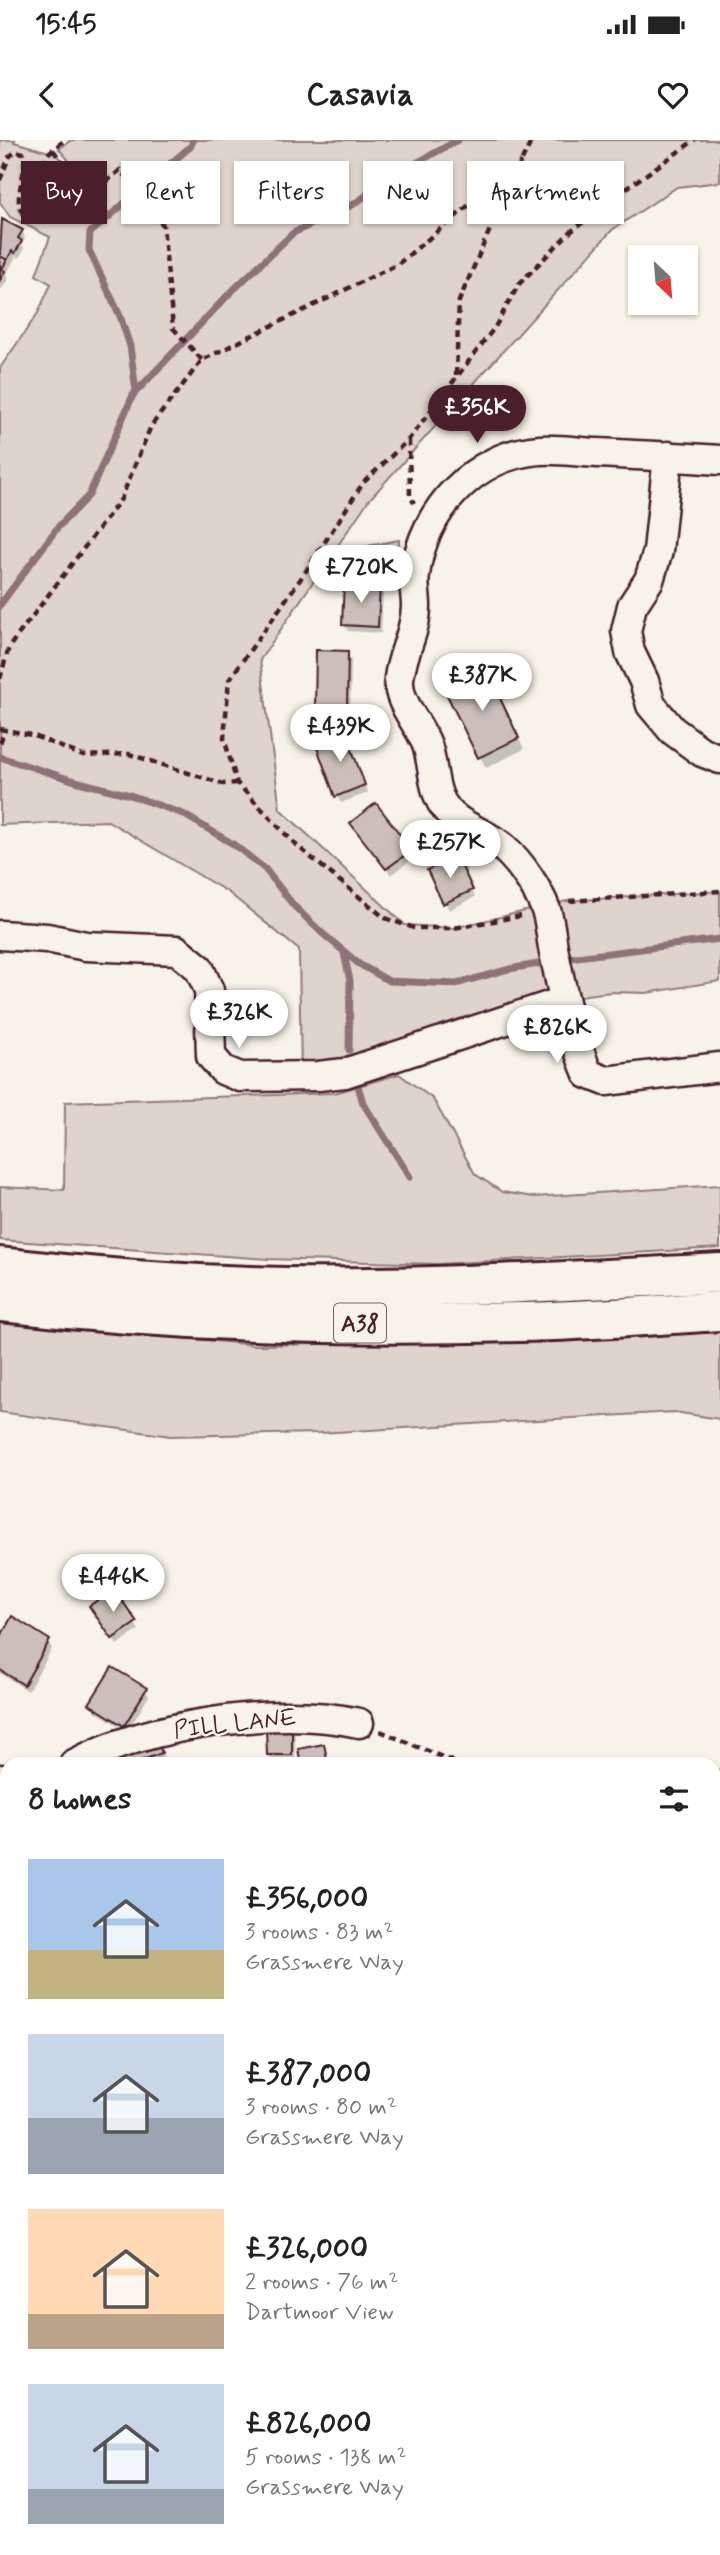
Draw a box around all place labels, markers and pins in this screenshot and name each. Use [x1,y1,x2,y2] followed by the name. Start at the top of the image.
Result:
[428,386,526,445] pin: £356K
[312,546,410,605] pin: £720K
[433,654,531,713] pin: £387K
[291,704,389,764] pin: £439K
[401,820,499,880] pin: £257K
[190,990,288,1050] pin: £326K
[508,1006,606,1065] pin: £826K
[64,1554,162,1614] pin: £446K

